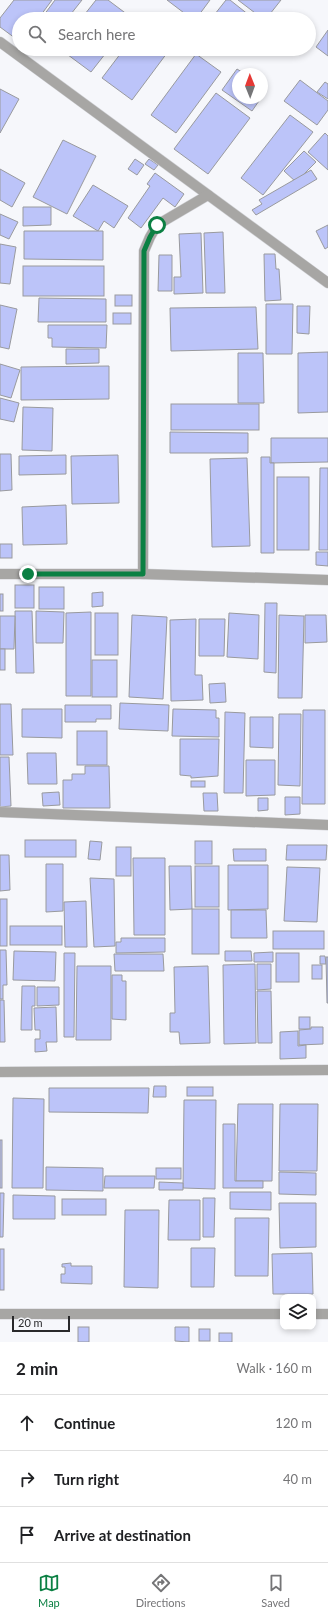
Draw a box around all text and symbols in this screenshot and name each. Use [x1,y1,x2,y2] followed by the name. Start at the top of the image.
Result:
[12,12,316,56] search box
[26,23,48,45] icon: search
[58,25,135,43] text: Search here
[232,68,268,104] north arrow
[148,216,166,234] route start
[19,565,37,583] route end
[280,1294,316,1330] map controls
[280,1294,316,1330] button: layers
[12,1314,70,1333] scale bar
[18,1316,43,1329] text: 20 m
[16,1358,58,1379] text: 2 min
[236,1360,312,1376] text: Walk · 160 m
[16,1412,38,1434] icon: ahead
[54,1414,115,1432] text: Continue
[275,1415,312,1431] text: 120 m
[16,1468,38,1490] icon: right
[54,1470,119,1488] text: Turn right
[283,1471,312,1487] text: 40 m
[16,1524,38,1546] icon: arrive
[54,1526,191,1544] text: Arrive at destination
[38,1572,60,1609] tab: Map
[136,1572,185,1609] tab: Directions
[261,1572,290,1609] tab: Saved

